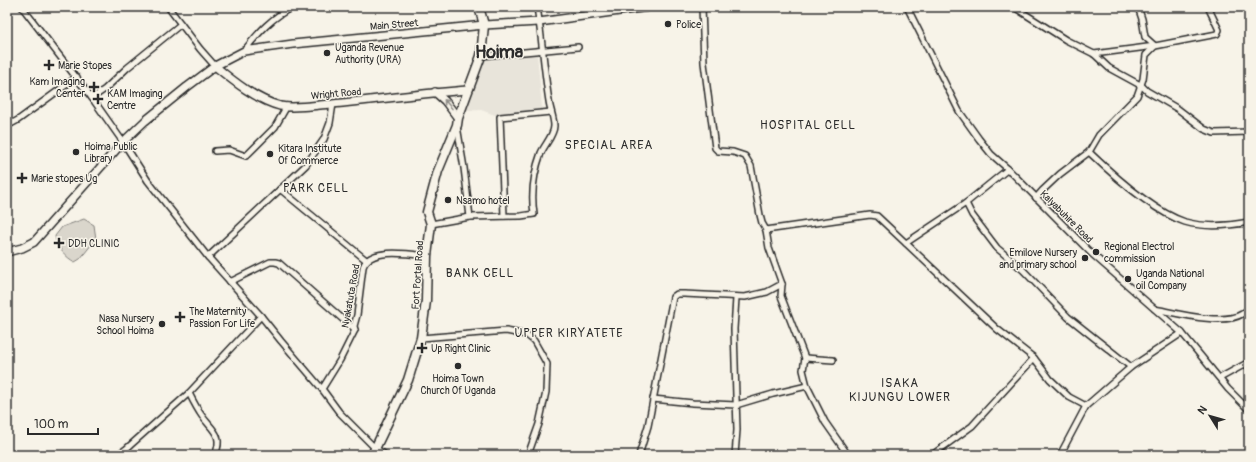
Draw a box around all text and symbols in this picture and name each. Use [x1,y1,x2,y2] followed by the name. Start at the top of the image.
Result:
[369,17,420,33] street label: Main Street
[663,19,673,29] marker: Police
[676,19,701,31] place label: Police
[475,41,524,64] district label: Hoima
[335,42,404,66] place label: Uganda Revenue Authority (URA)
[322,48,332,58] marker: Uganda Revenue Authority (URA)
[43,59,55,71] marker: Marie Stopes
[58,60,112,72] place label: Marie Stopes
[30,76,85,100] place label: Kam Imaging Center
[88,81,100,93] marker: Kam Imaging Center
[310,86,362,102] street label: Wright Road
[107,88,163,112] place label: KAM Imaging Centre
[92,93,104,105] marker: KAM Imaging Centre
[443,99,452,109] one-way arrow
[760,118,856,133] district label: HOSPITAL CELL
[565,138,653,153] district label: SPECIAL AREA
[84,141,138,165] place label: Hoima Public Library
[278,143,342,167] place label: Kitara Institute Of Commerce
[71,147,81,157] marker: Hoima Public Library
[265,149,275,159] marker: Kitara Institute Of Commerce
[16,172,28,184] marker: Marie stopes Ug
[31,173,97,185] place label: Marie stopes Ug
[283,181,349,196] district label: PARK CELL
[1037,188,1095,246] street label: Kalyabuhire Road
[443,195,453,205] marker: Nsamo hotel
[456,195,510,207] place label: Nsamo hotel
[53,237,65,249] marker: DDH CLINIC
[68,238,119,250] place label: DDH CLINIC
[410,240,426,310] street label: Fort Portal Road
[1104,241,1174,265] place label: Regional Electrol commission
[999,247,1078,271] place label: Emilove Nursery and primary school
[1091,247,1101,257] marker: Regional Electrol commission
[1080,253,1090,263] marker: Emilove Nursery and primary school
[339,263,363,329] street label: Nyakatuta Road
[446,266,514,281] district label: BANK CELL
[1136,268,1204,292] place label: Uganda National oil Company
[1123,274,1133,284] marker: Uganda National oil Company
[189,306,255,330] place label: The Maternity Passion For Life
[174,311,186,323] marker: The Maternity Passion For Life
[96,313,155,337] place label: Nasa Nursery School Hoima
[157,319,167,329] marker: Nasa Nursery School Hoima
[514,326,624,341] district label: UPPER KIRYATETE
[416,342,428,354] marker: Up Right Clinic
[431,343,491,355] place label: Up Right Clinic
[453,361,463,371] marker: Hoima Town Church Of Uganda
[420,373,496,397] place label: Hoima Town Church Of Uganda
[849,376,951,405] district label: ISAKA KIJUNGU LOWER
[1190,396,1230,436] north arrow
[1195,403,1210,417] text: N
[28,410,98,436] scale bar
[34,417,69,432] text: 100 m

